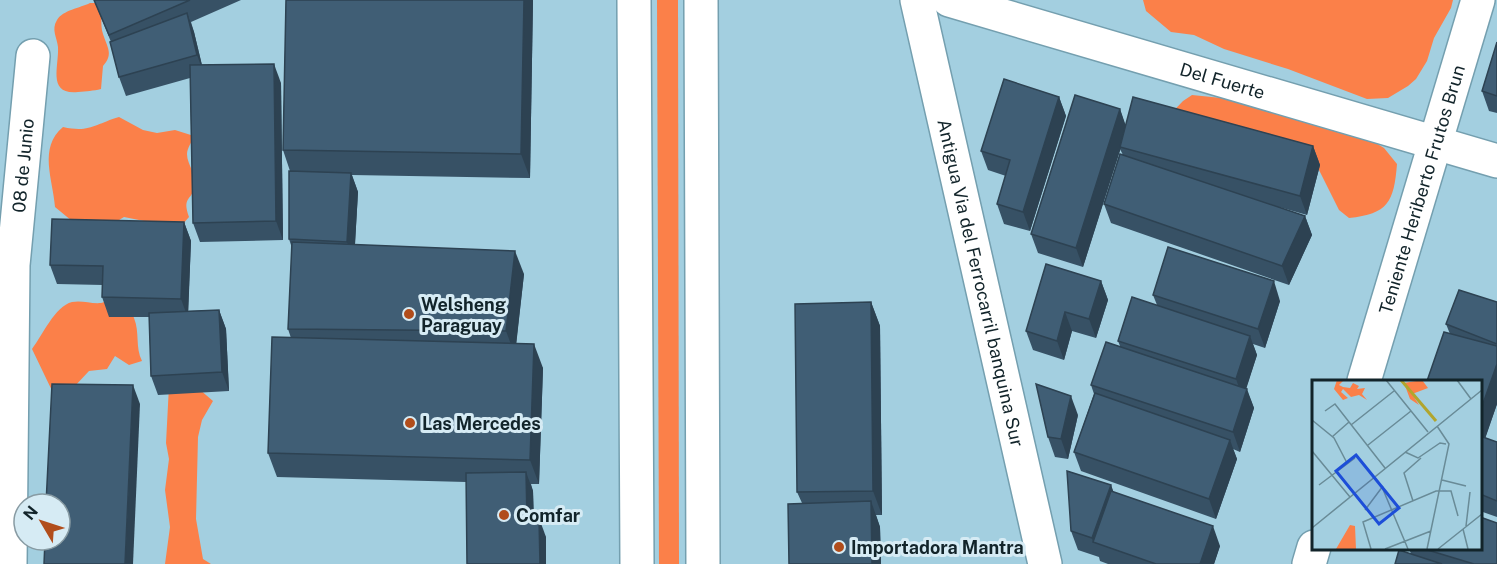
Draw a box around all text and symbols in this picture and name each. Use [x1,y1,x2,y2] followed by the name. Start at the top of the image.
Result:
[1178,58,1267,103] street label: Del Fuerte
[1374,62,1469,316] street label: Teniente Heriberto Frutos Brun
[8,117,37,214] street label: 08 de Junio
[934,117,1029,449] street label: Antigua Via del Ferrocarril banquina Sur
[421,294,506,336] place label: Welsheng Paraguay
[402,307,416,321] marker: Welsheng Paraguay
[1312,380,1482,549] inset map
[422,413,541,434] place label: Las Mercedes
[403,416,417,430] marker: Las Mercedes
[12,492,72,552] north arrow
[19,502,42,524] text: N
[516,505,581,526] place label: Comfar
[497,508,511,522] marker: Comfar
[851,537,1024,558] place label: Importadora Mantra
[832,540,846,554] marker: Importadora Mantra

